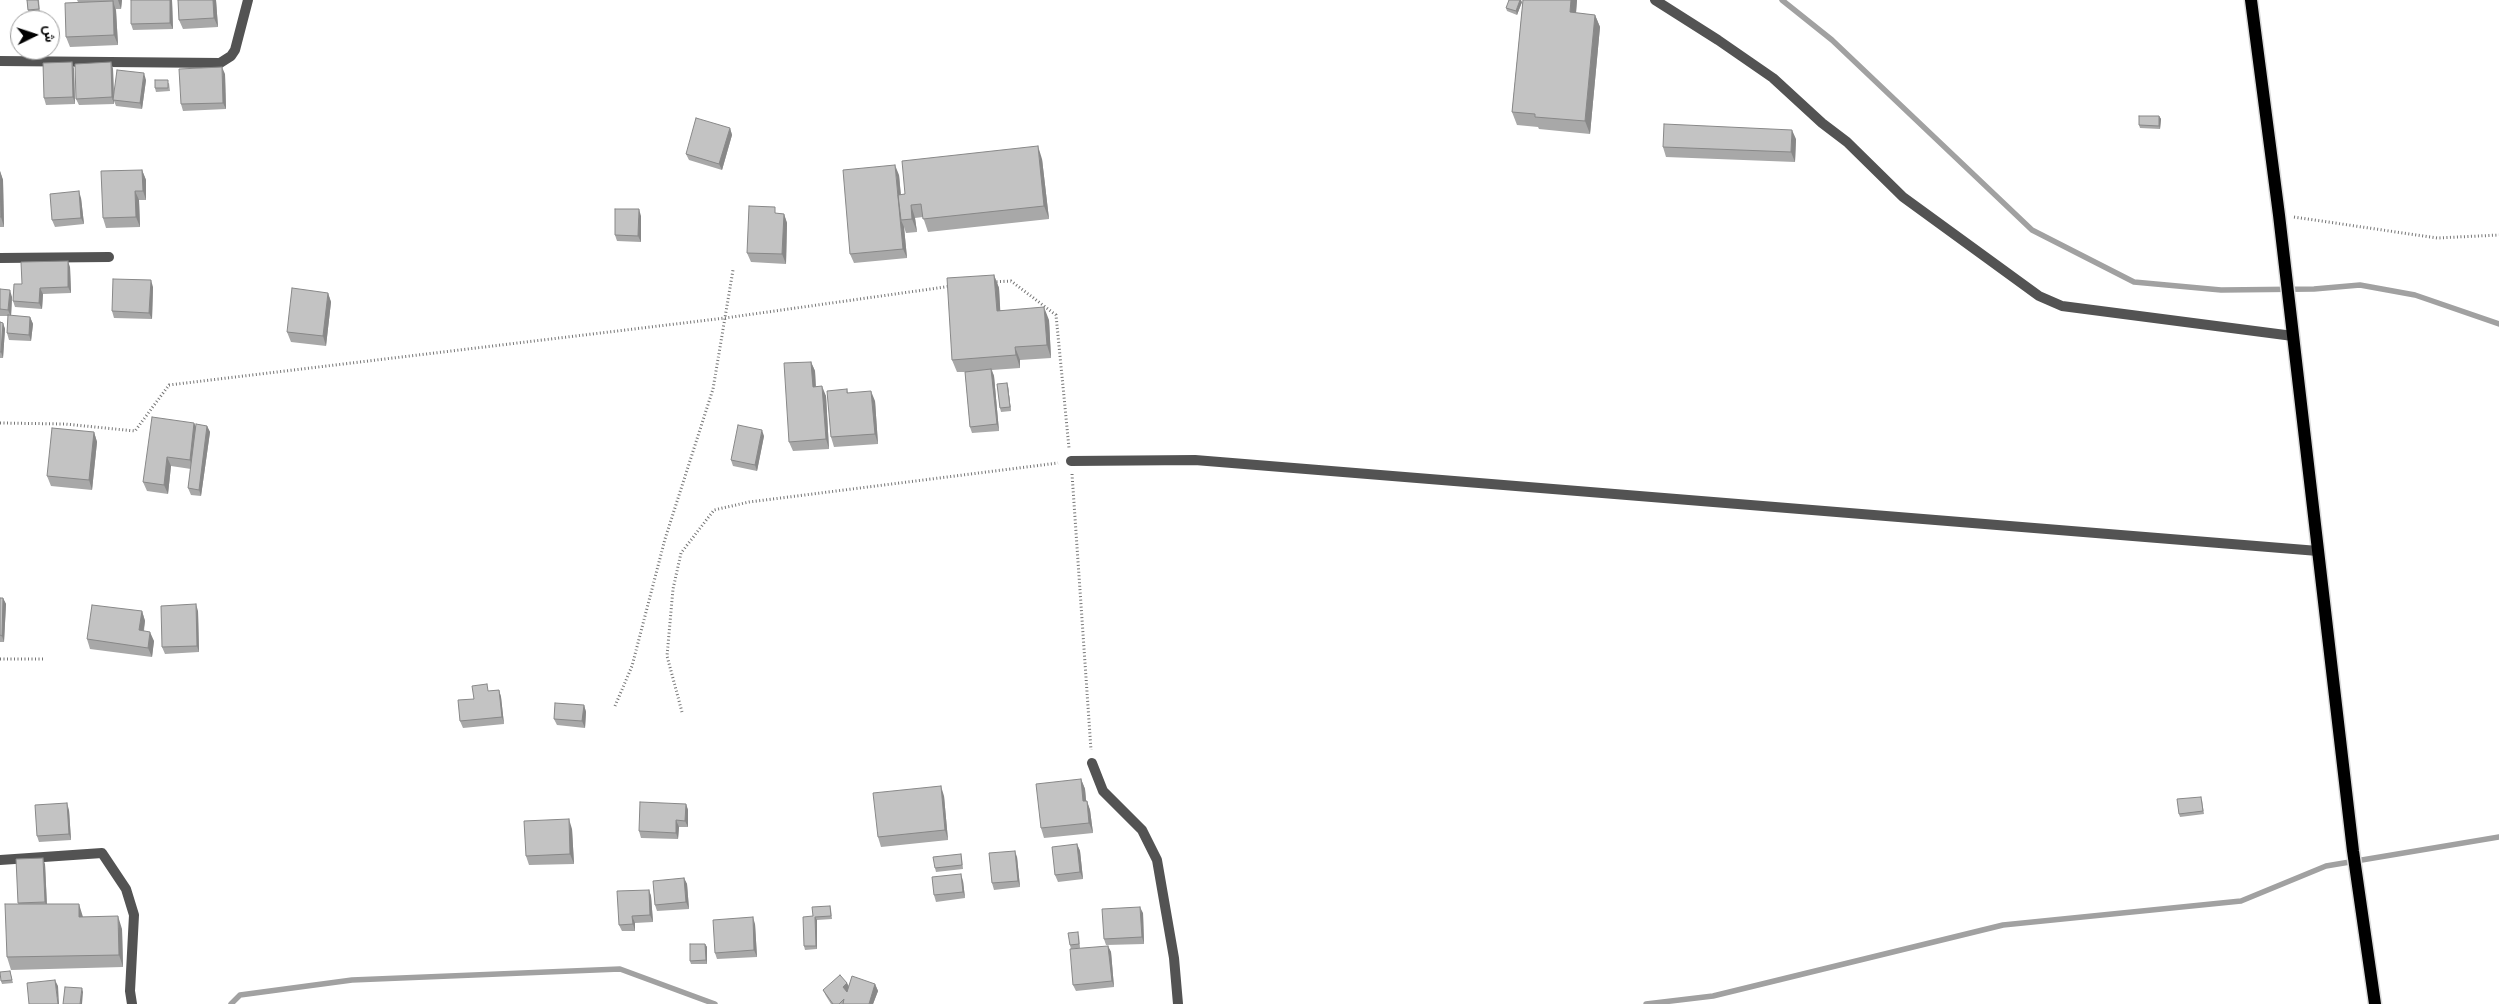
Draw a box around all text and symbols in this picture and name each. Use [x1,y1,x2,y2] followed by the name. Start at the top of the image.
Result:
[10,10,60,60] north arrow
[39,25,60,43] text: ش

